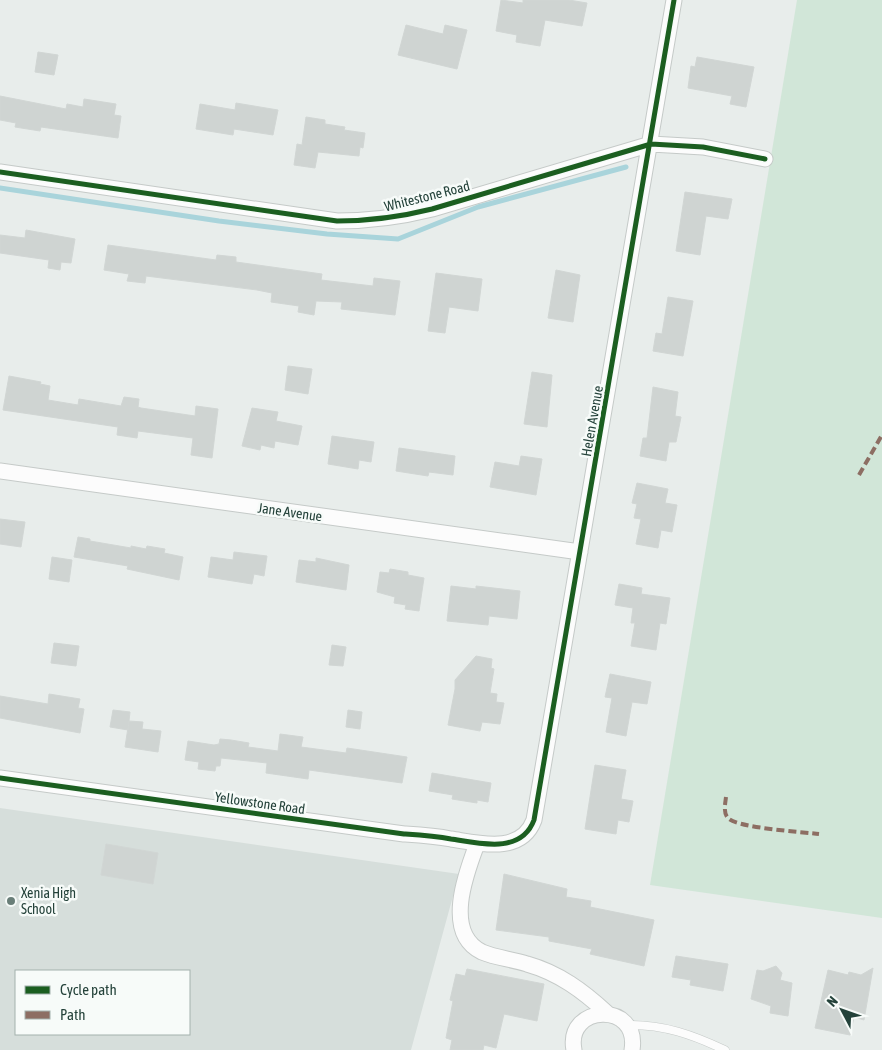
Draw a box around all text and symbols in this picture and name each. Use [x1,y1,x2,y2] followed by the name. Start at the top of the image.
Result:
[383,178,471,214] street label: Whitestone Road
[578,384,606,458] street label: Helen Avenue
[257,500,323,524] street label: Jane Avenue
[214,789,306,817] street label: Yellowstone Road
[21,885,76,917] place label: Xenia High School
[5,895,17,907] marker: Xenia High School
[15,970,190,1035] legend
[60,981,117,998] text: Cycle path
[817,985,867,1035] north arrow
[823,993,841,1010] text: N
[60,1006,86,1023] text: Path

